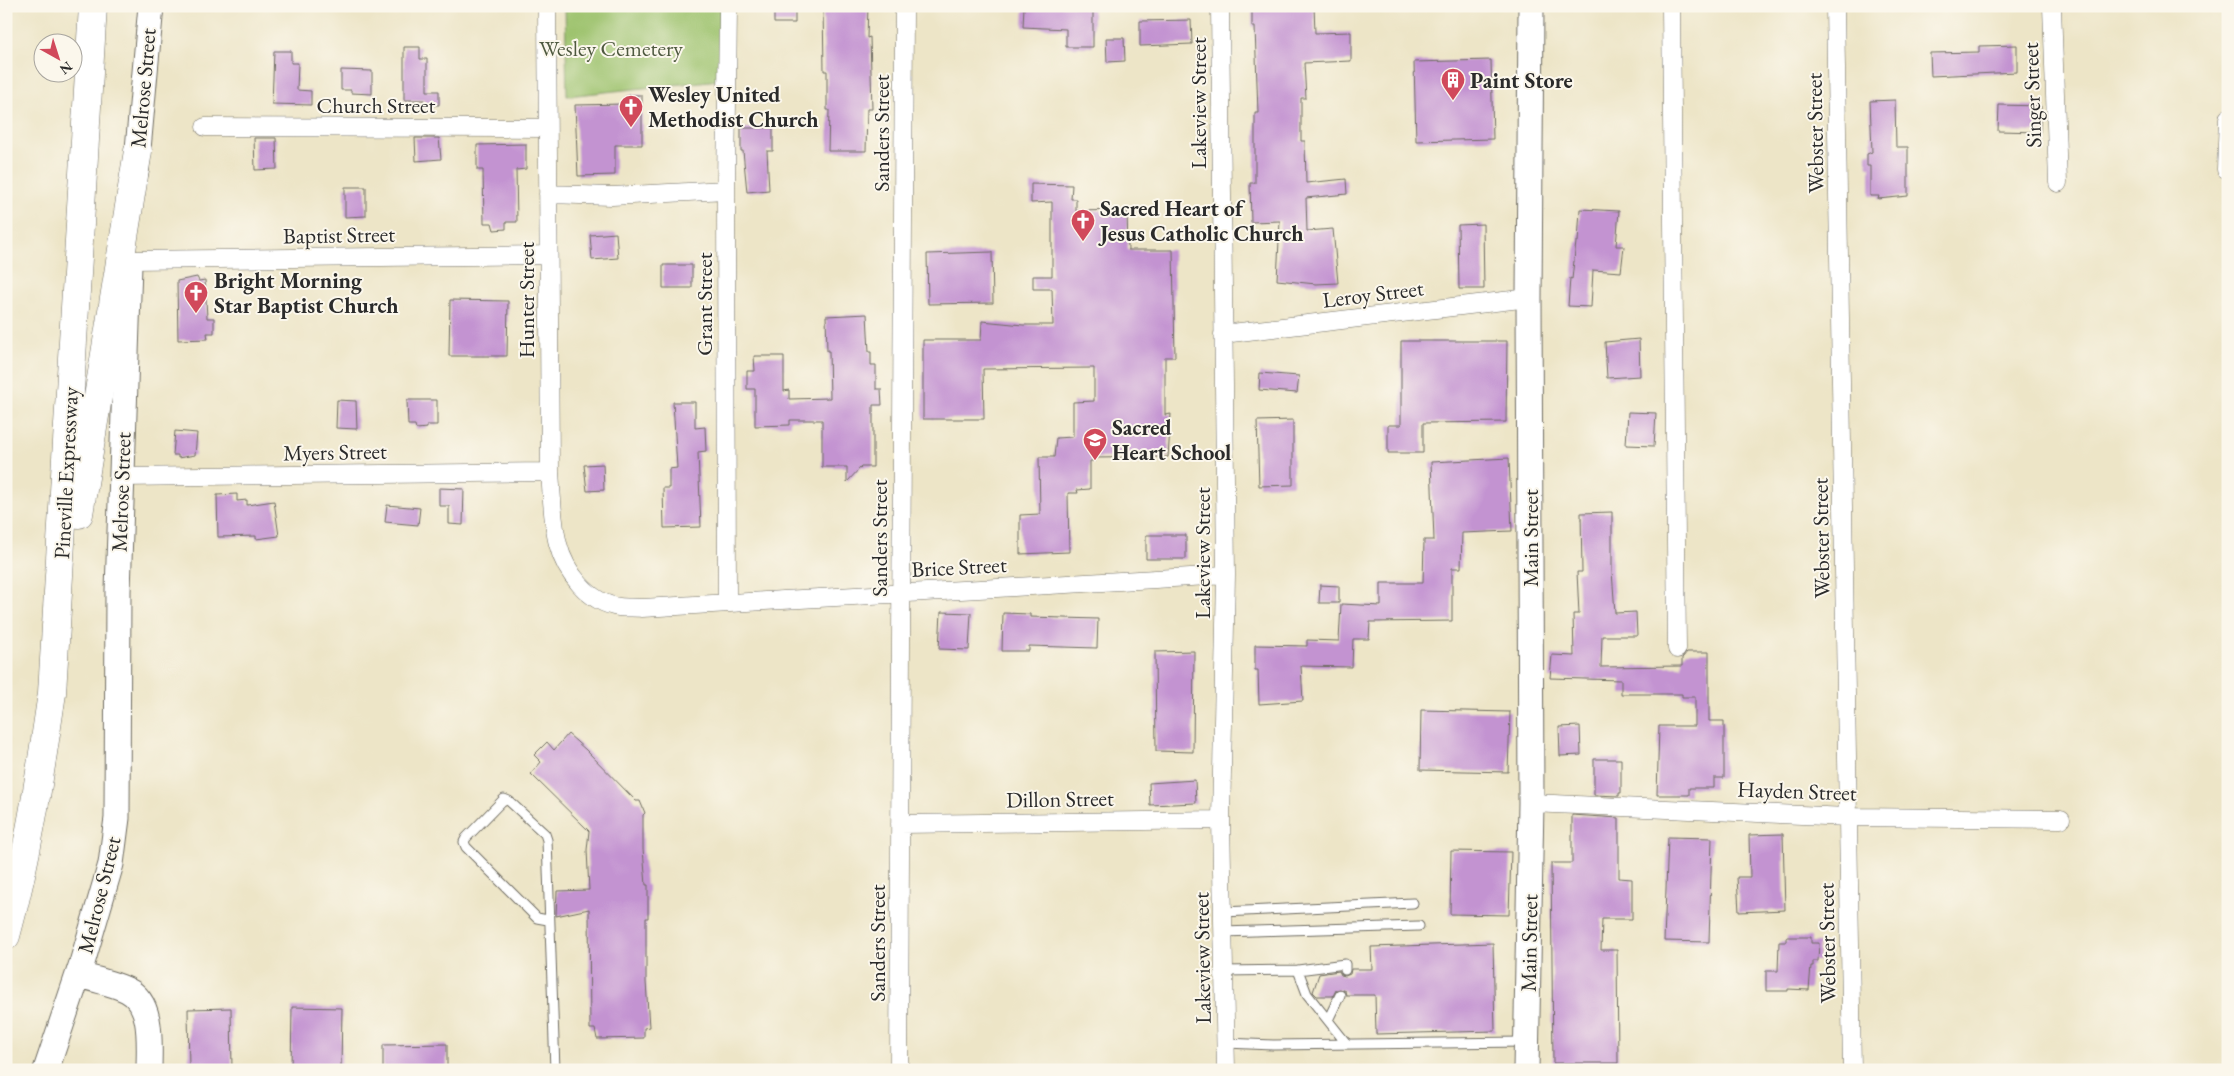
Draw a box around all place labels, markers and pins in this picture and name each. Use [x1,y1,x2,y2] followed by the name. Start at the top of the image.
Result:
[1470,66,1573,95] place label: Paint Store
[1440,67,1466,101] building icon: Paint Store
[648,80,819,134] place label: Wesley United Methodist Church
[618,94,644,128] church icon: Wesley United Methodist Church
[1098,194,1304,248] place label: Sacred Heart of Jesus Catholic Church
[1070,208,1096,242] church icon: Sacred Heart of Jesus Catholic Church
[214,266,399,320] place label: Bright Morning Star Baptist Church
[183,280,209,314] church icon: Bright Morning Star Baptist Church
[1112,413,1231,467] place label: Sacred Heart School
[1082,427,1108,461] school or university icon: Sacred Heart School

